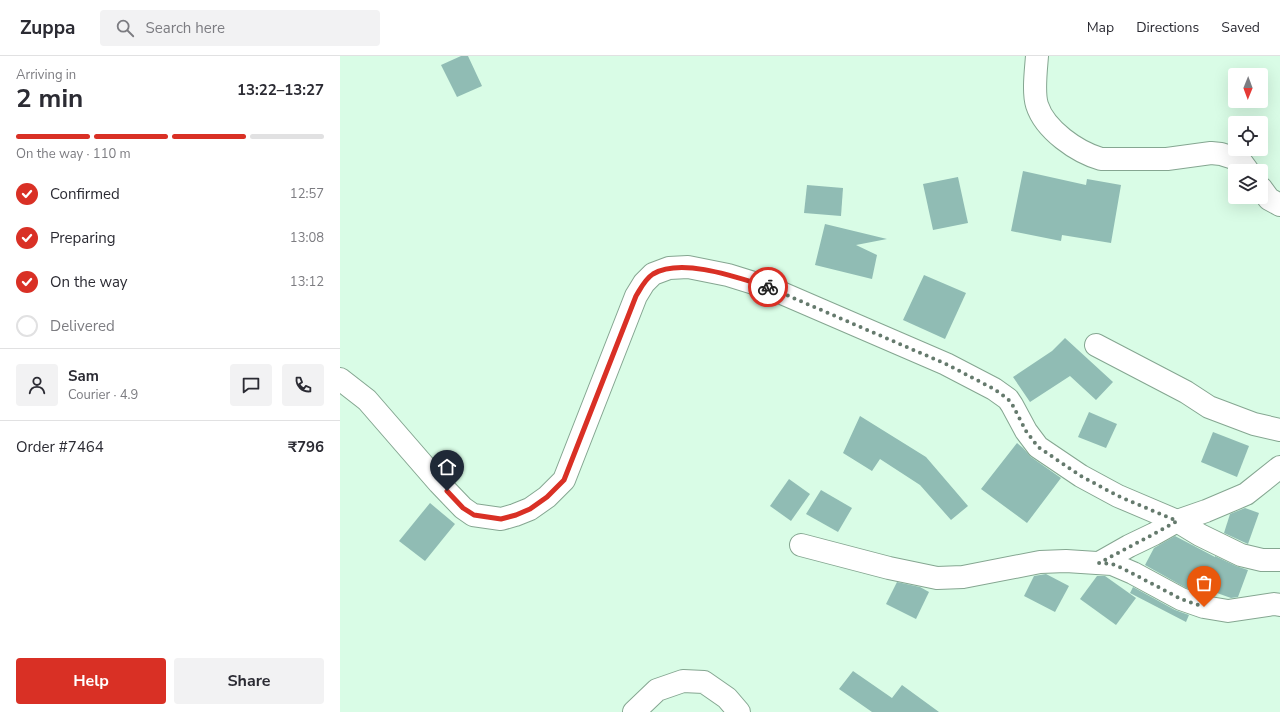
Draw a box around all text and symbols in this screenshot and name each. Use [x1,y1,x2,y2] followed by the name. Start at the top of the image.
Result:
[100,10,380,46] search box
[20,15,76,41] text: Zuppa
[114,17,136,39] icon: search
[146,18,225,38] text: Search here
[1087,18,1114,37] text: Map
[1136,18,1199,37] text: Directions
[1221,18,1260,37] text: Saved
[16,66,76,84] text: Arriving in
[1228,68,1268,108] north arrow
[1228,68,1268,204] map controls
[237,80,324,100] text: 13:22–13:27
[16,81,83,116] text: 2 min
[1228,116,1268,156] button: locate
[16,145,131,163] text: On the way · 110 m
[1228,164,1268,204] button: layers
[16,183,38,205] icon: check
[50,184,120,204] text: Confirmed
[290,185,324,203] text: 12:57
[16,227,38,249] icon: check
[50,228,115,248] text: Preparing
[290,229,324,247] text: 13:08
[748,267,788,307] courier
[16,271,38,293] icon: check
[50,272,128,292] text: On the way
[290,273,324,291] text: 13:12
[757,276,779,298] icon: bike
[50,316,115,336] text: Delivered
[16,364,58,406] button: person
[230,364,272,406] button: chat
[282,364,324,406] button: phone
[68,366,99,386] text: Sam
[68,386,138,404] text: Courier · 4.9
[16,437,104,457] text: Order #7464
[288,437,324,457] text: ₹796
[430,450,464,491] pin
[436,456,458,478] icon: home
[1187,566,1221,607] pin
[1193,572,1215,594] icon: bag
[16,658,166,704] button: Help
[174,658,324,704] button: Share

